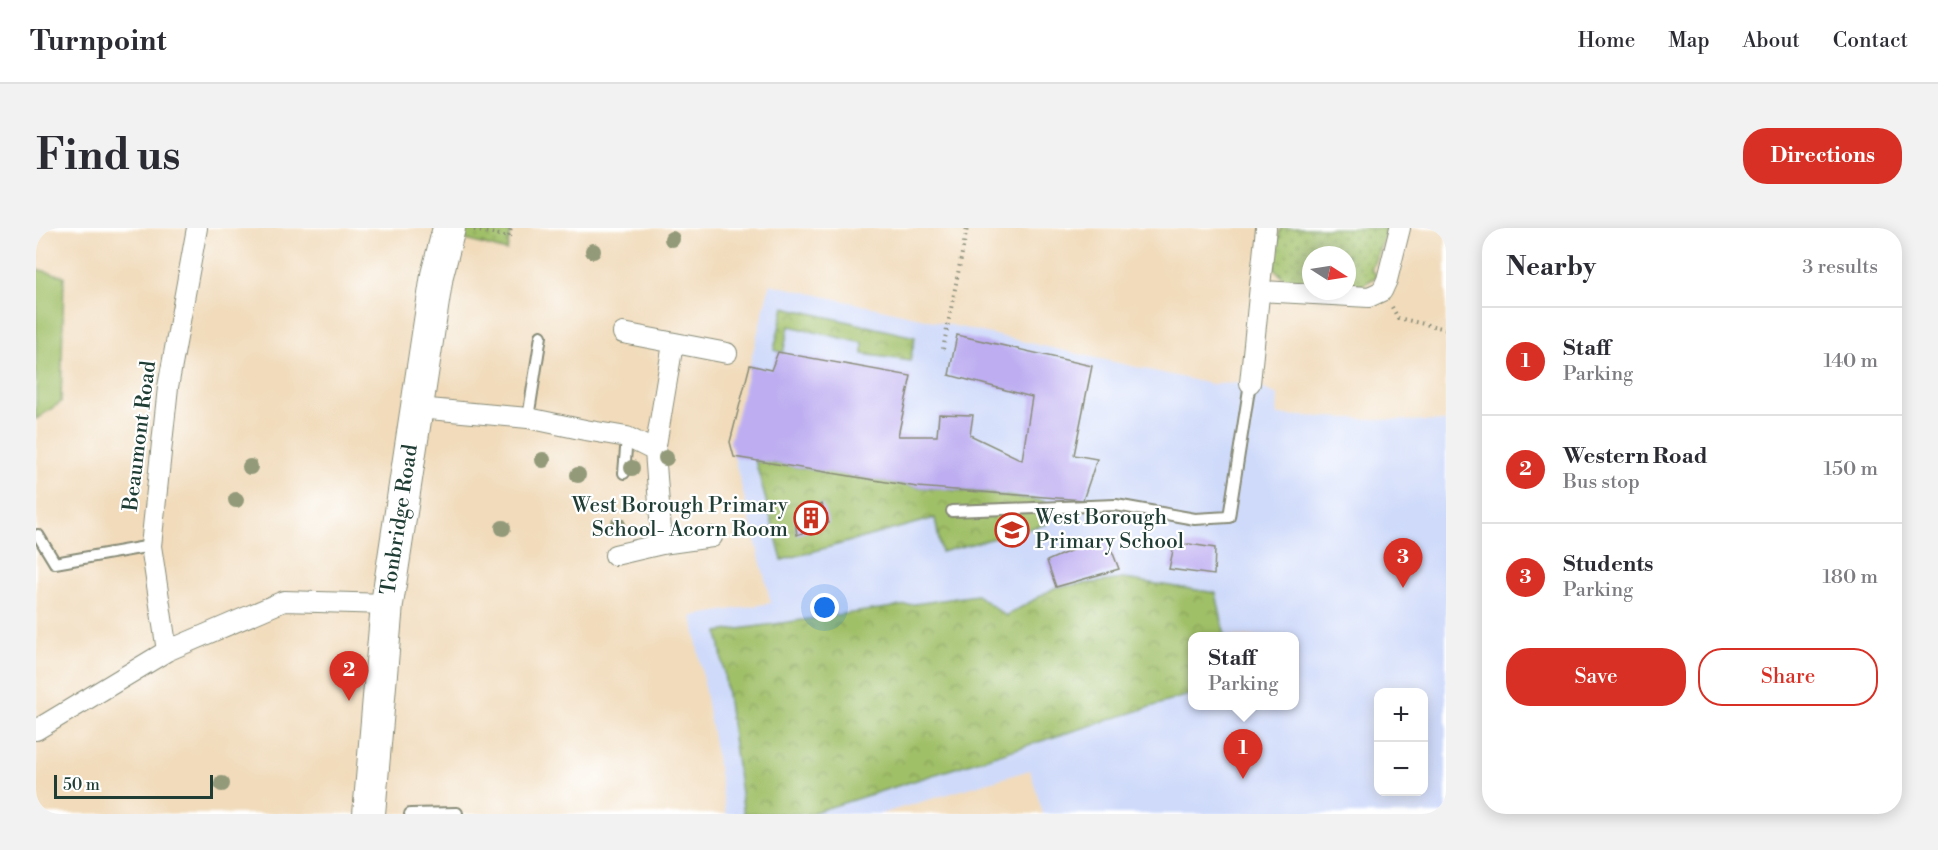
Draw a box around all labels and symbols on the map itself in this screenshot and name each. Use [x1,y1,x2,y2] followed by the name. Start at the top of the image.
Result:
[1302,246,1356,300] north arrow
[118,359,162,514] street label: Beaumont Road
[376,443,424,597] street label: Tonbridge Road
[571,493,789,543] place label: West Borough Primary School- Acorn Room
[793,500,829,536] building icon: West Borough Primary School- Acorn Room
[1034,505,1184,555] place label: West Borough Primary School
[994,512,1030,548] school or university icon: West Borough Primary School
[1384,538,1422,588] pin: 3
[810,593,839,622] your location
[330,652,368,701] pin: 2
[1224,730,1262,779] pin: 1
[54,772,213,800] scale bar

